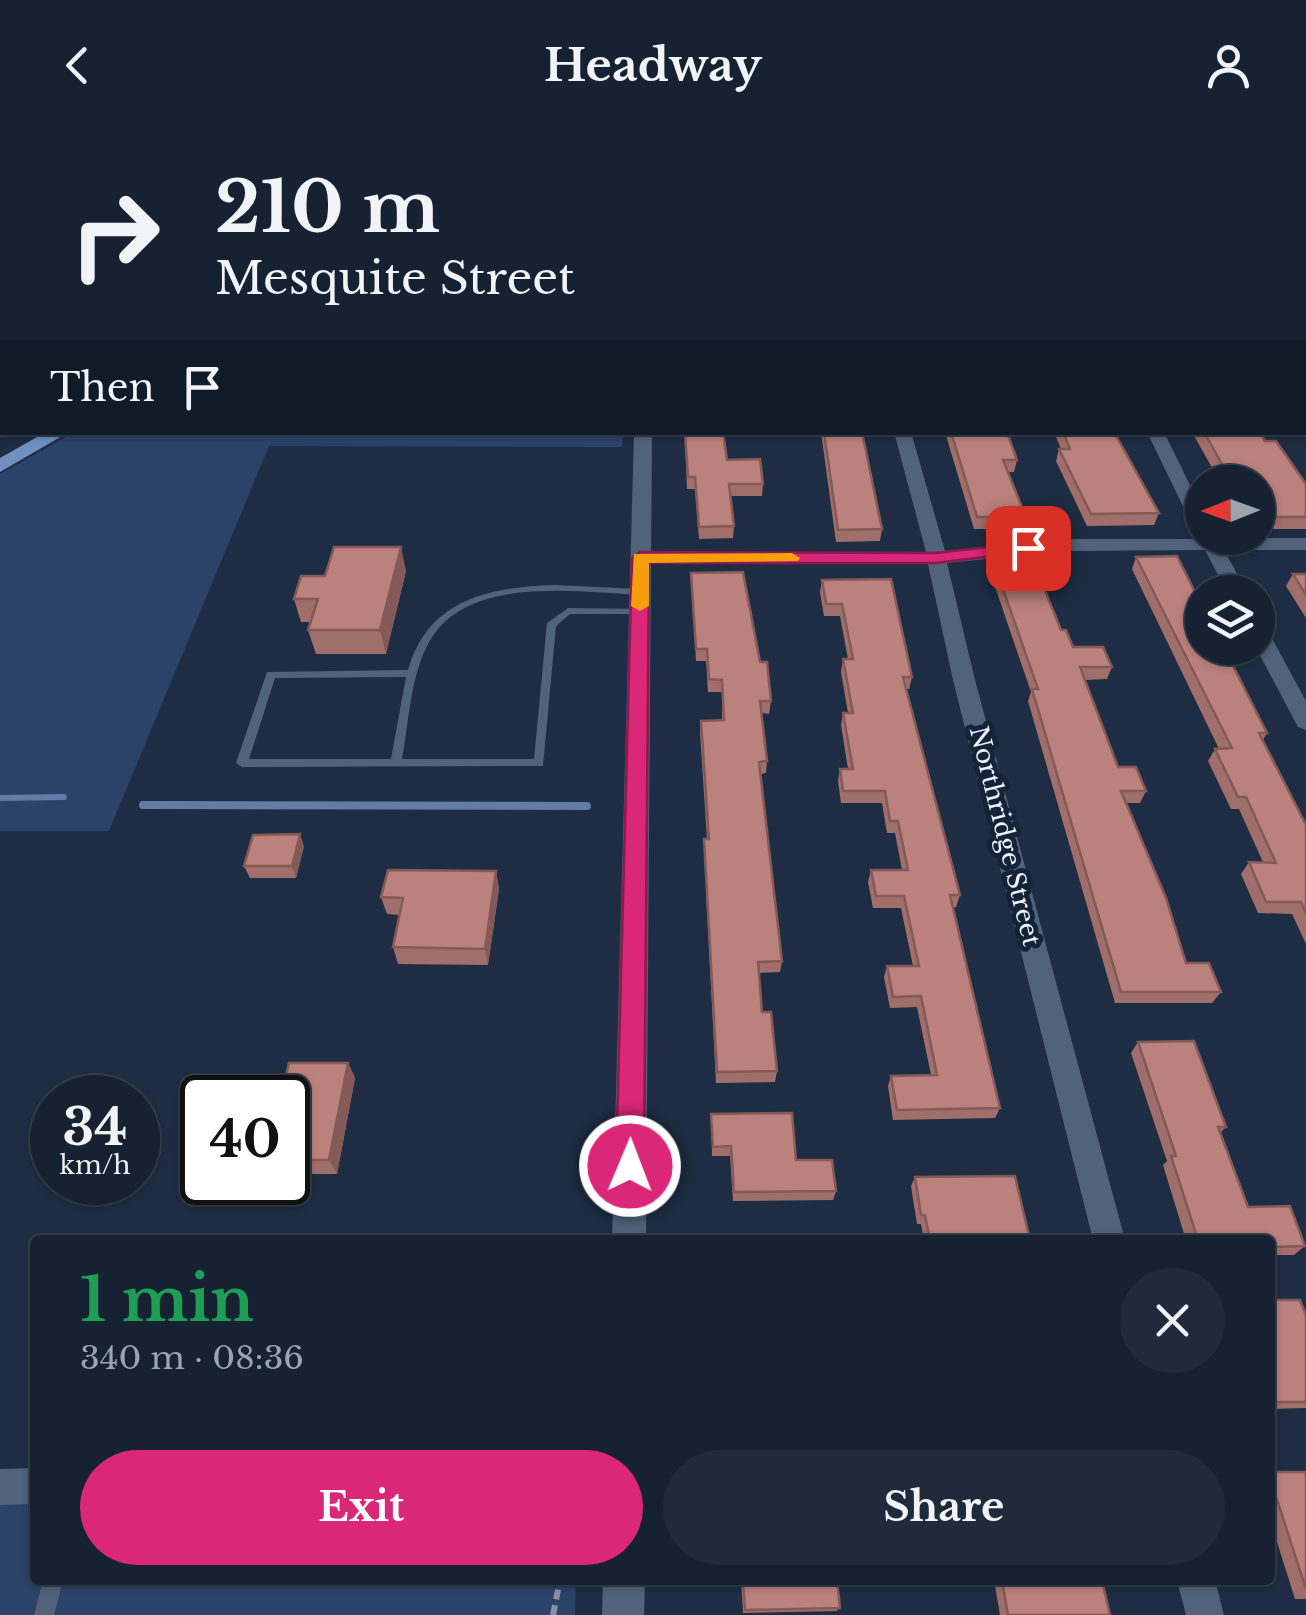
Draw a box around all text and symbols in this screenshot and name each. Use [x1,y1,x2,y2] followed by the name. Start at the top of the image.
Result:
[544,37,762,93] text: Headway
[50,38,105,93] icon: back
[1201,38,1256,93] icon: person
[215,164,440,251] text: 210 m
[50,170,180,300] icon: right
[215,250,575,306] text: Mesquite Street
[175,360,230,415] icon: arrive
[50,364,155,411] text: Then
[1185,465,1275,555] north arrow
[1185,465,1275,665] map controls
[986,506,1071,591] pin
[1001,521,1056,576] icon: arrive
[1185,575,1275,665] button: layers
[963,723,1047,950] street label: Northridge Street
[180,1075,310,1205] speed limit sign: 40
[62,1096,128,1159] text: 34
[578,1114,682,1218] position arrow
[60,1150,130,1181] text: km/h
[80,1263,254,1337] text: 1 min
[1120,1268,1225,1373] button: close
[80,1338,304,1378] text: 340 m · 08:36
[80,1450,643,1565] button: Exit
[663,1450,1225,1565] button: Share

